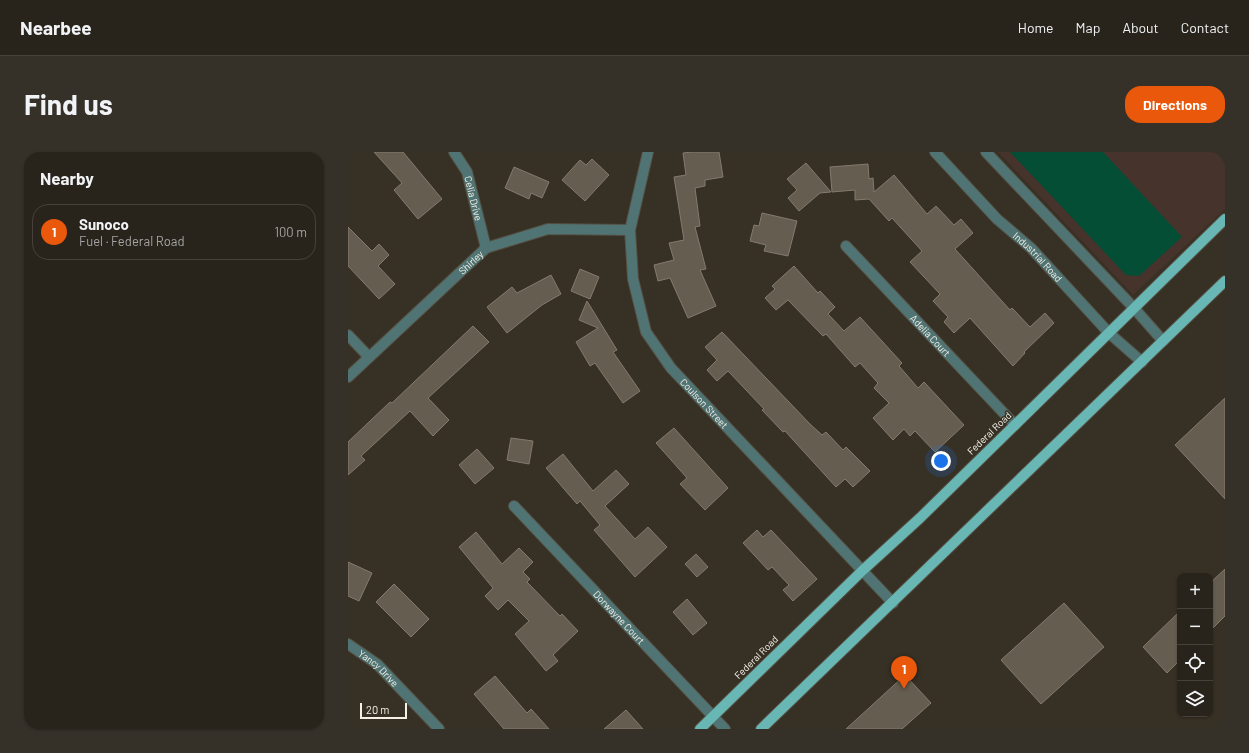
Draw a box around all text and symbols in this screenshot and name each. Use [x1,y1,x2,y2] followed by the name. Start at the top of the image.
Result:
[20,16,92,39] text: Nearbee
[1018,19,1054,36] text: Home
[1076,19,1100,36] text: Map
[1122,19,1159,36] text: About
[1181,19,1229,36] text: Contact
[1125,86,1225,123] button: Directions
[24,87,113,121] text: Find us
[40,168,94,188] text: Nearby
[462,175,485,222] street label: Celia Drive
[79,215,129,233] text: Sunoco
[52,224,56,240] text: 1
[274,224,307,240] text: 100 m
[1011,230,1065,284] street label: Industrial Road
[79,233,185,249] text: Fuel · Federal Road
[456,248,486,277] street label: Shirley
[908,312,953,359] street label: Adelia Court
[678,376,731,431] street label: Coulson Street
[964,409,1014,457] street label: Federal Road
[931,451,951,471] your location
[1177,573,1213,717] map controls
[1177,573,1213,609] button: +
[591,588,648,647] street label: Dorwayne Court
[1177,609,1213,645] button: −
[732,633,780,681] street label: Federal Road
[1177,645,1213,681] button: locate
[356,647,401,689] street label: Yancy Drive
[891,656,917,689] pin: 1
[1177,681,1213,717] button: layers
[360,701,407,720] scale bar
[366,703,389,716] text: 20 m

